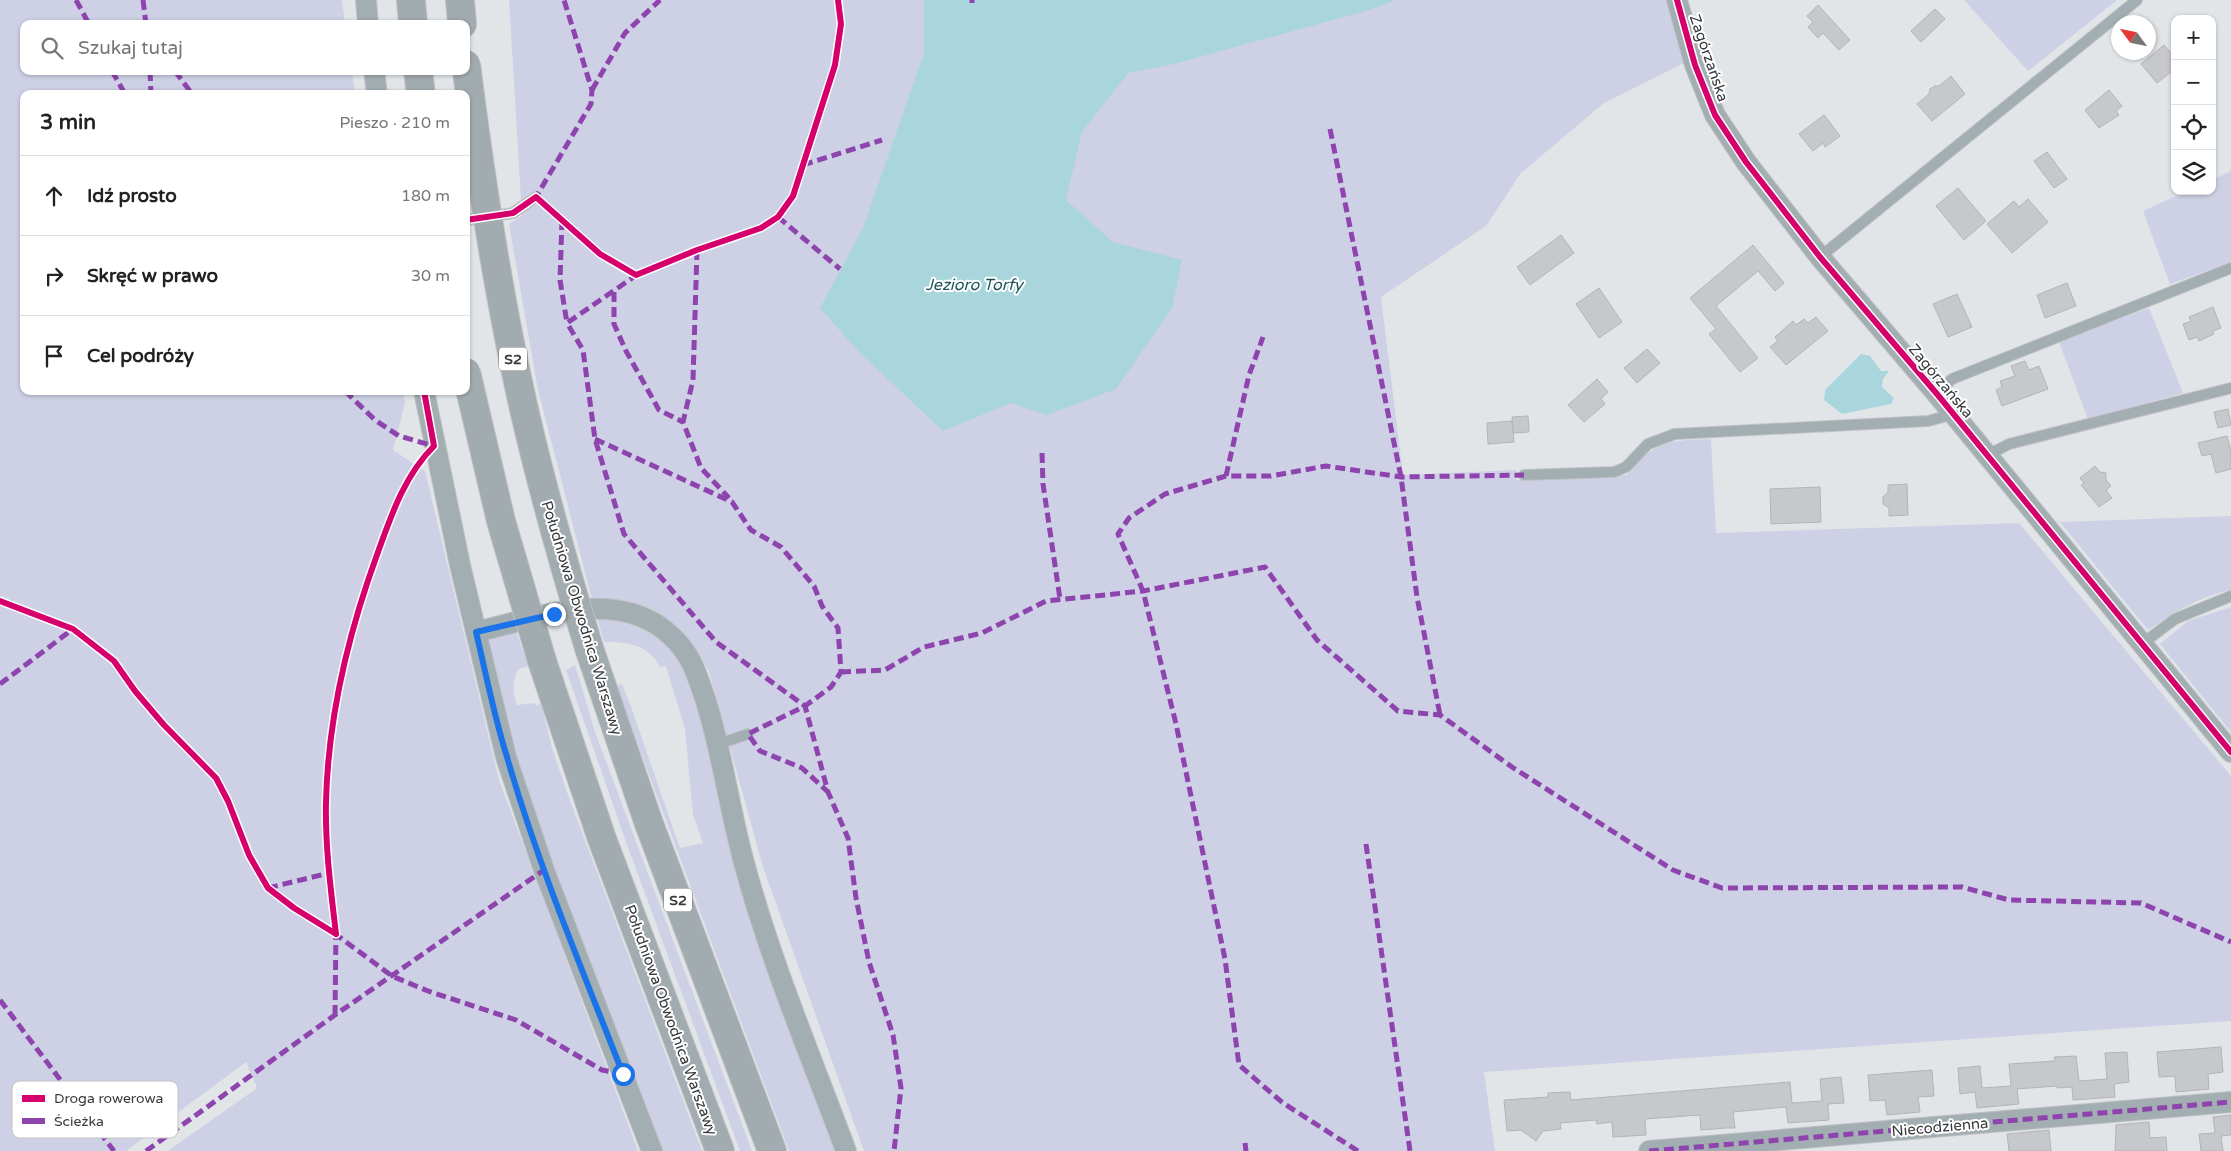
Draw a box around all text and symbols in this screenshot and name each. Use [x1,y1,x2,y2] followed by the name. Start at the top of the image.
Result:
[1686,12,1732,104] street label: Zagórzańska
[2111,15,2156,60] north arrow
[2171,15,2216,195] map controls
[2171,15,2216,60] button: +
[20,20,470,75] search box
[38,34,66,62] icon: search
[78,37,183,59] text: Szukaj tutaj
[2171,60,2216,105] button: −
[2171,105,2216,150] button: locate
[40,110,96,135] text: 3 min
[339,113,450,133] text: Pieszo · 210 m
[2171,150,2216,195] button: layers
[40,182,68,210] icon: ahead
[87,185,177,207] text: Idź prosto
[401,186,450,206] text: 180 m
[40,262,68,290] icon: right
[87,265,218,287] text: Skręć w prawo
[411,266,450,286] text: 30 m
[925,275,1025,295] water label: Jezioro Torfy
[1905,340,1977,422] street label: Zagórzańska
[40,342,68,370] icon: arrive
[87,345,194,367] text: Cel podróży
[499,348,527,370] road number: S2
[538,499,626,737] street label: Południowa Obwodnica Warszawy
[543,603,566,626] route end
[664,888,692,912] road number: S2
[621,902,721,1138] street label: Południowa Obwodnica Warszawy
[612,1063,635,1086] route start
[12,1081,178,1138] legend
[54,1090,163,1107] text: Droga rowerowa
[54,1113,104,1130] text: Ścieżka
[1891,1114,1989,1140] street label: Niecodzienna

